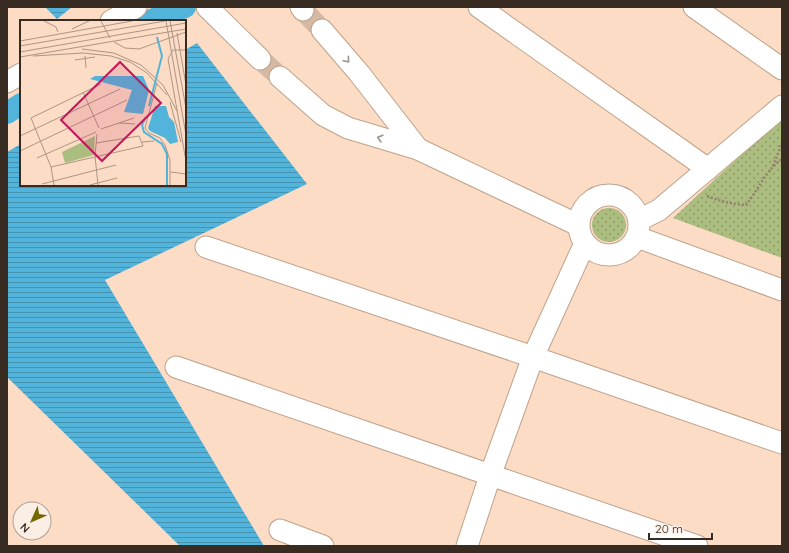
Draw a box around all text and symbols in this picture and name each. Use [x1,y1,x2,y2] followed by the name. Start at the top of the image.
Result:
[20,20,186,186] inset map
[343,55,350,62] one-way arrow
[377,134,384,143] one-way arrow
[12,501,52,541] north arrow
[649,515,712,541] scale bar
[17,520,33,536] text: N
[655,521,683,536] text: 20 m

